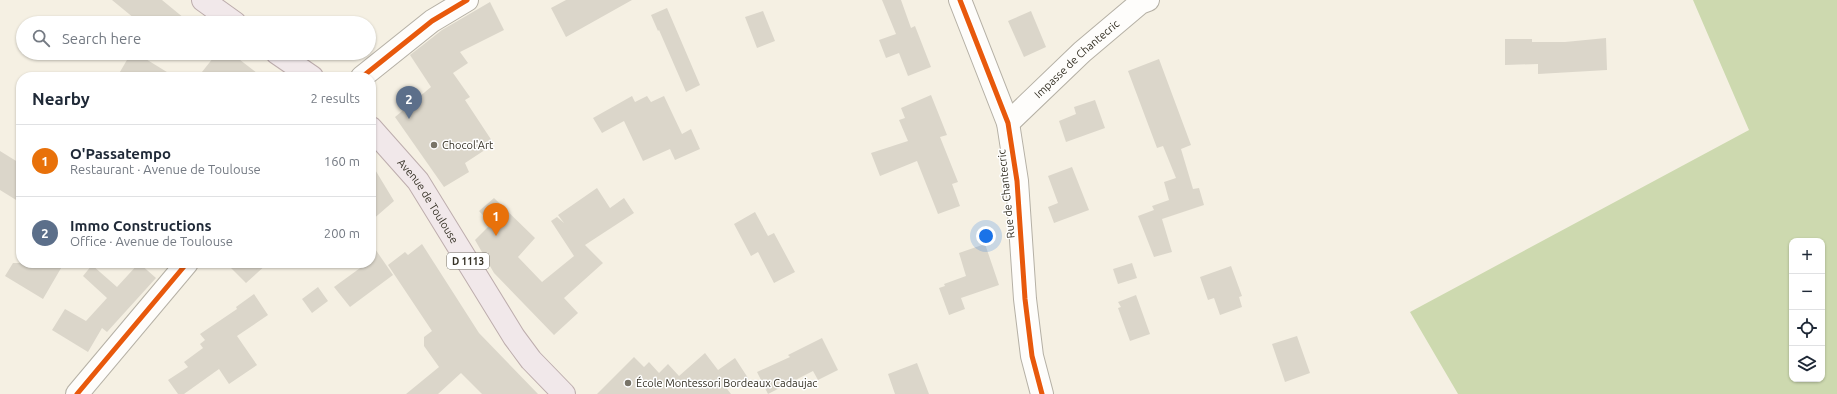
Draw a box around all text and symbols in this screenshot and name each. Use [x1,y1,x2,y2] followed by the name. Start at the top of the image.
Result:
[16,16,376,60] search box
[1032,17,1121,100] street label: Impasse de Chantecric
[30,27,52,49] icon: search
[62,30,141,47] text: Search here
[396,86,422,119] pin: 2
[32,89,90,108] text: Nearby
[310,91,360,105] text: 2 results
[442,139,494,151] place label: Chocol'Art
[429,140,439,150] marker: Chocol'Art
[70,145,171,162] text: O'Passatempo
[995,149,1017,239] street label: Rue de Chantecric
[41,154,49,168] text: 1
[324,154,360,168] text: 160 m
[395,156,461,245] street label: Avenue de Toulouse
[70,162,261,176] text: Restaurant · Avenue de Toulouse
[483,203,509,236] pin: 1
[70,217,212,234] text: Immo Constructions
[41,226,49,240] text: 2
[324,226,360,240] text: 200 m
[976,226,996,246] your location
[70,234,233,248] text: Office · Avenue de Toulouse
[1789,238,1825,382] map controls
[1789,238,1825,274] button: +
[447,253,489,269] road number: D 1113
[1789,274,1825,310] button: −
[1789,310,1825,346] button: locate
[1789,346,1825,382] button: layers
[636,376,817,389] place label: École Montessori Bordeaux Cadaujac
[623,378,633,388] marker: École Montessori Bordeaux Cadaujac

